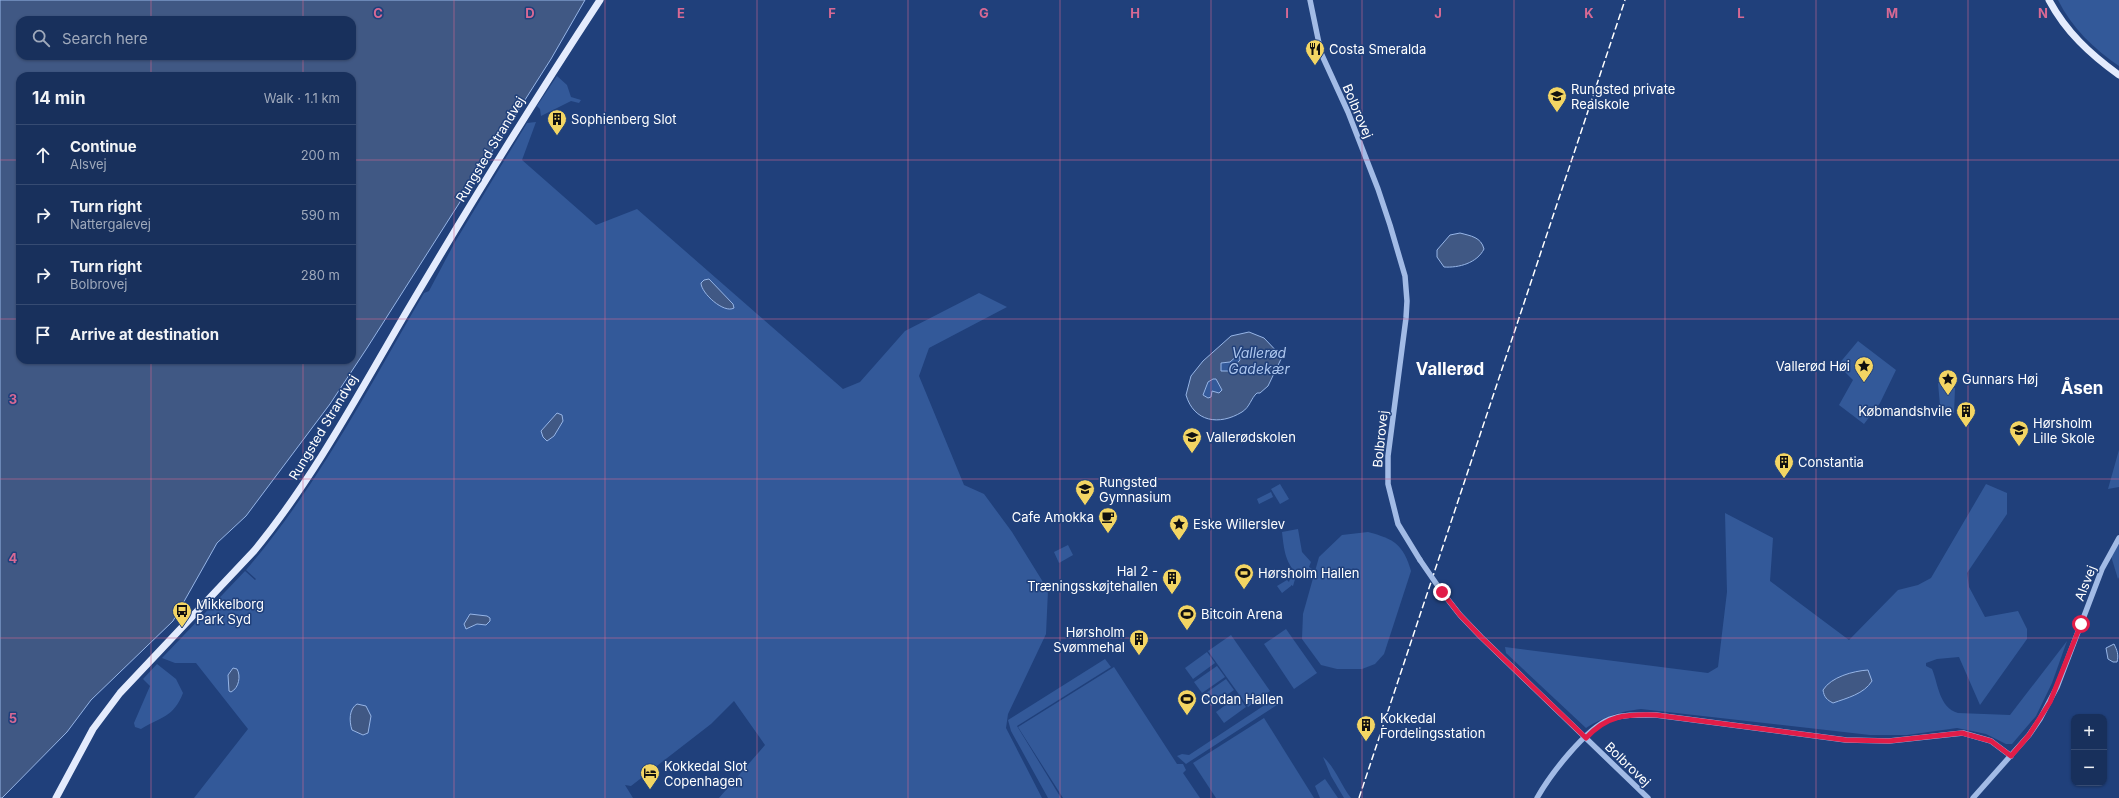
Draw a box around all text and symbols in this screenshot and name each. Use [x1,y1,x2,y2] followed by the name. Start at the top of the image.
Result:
[373,5,383,21] text: C
[525,5,535,21] text: D
[677,5,685,21] text: E
[828,5,836,21] text: F
[979,5,989,21] text: G
[1130,5,1140,21] text: H
[1285,5,1289,21] text: I
[1434,5,1442,21] text: J
[1584,5,1594,21] text: K
[1737,5,1745,21] text: L
[1886,5,1898,21] text: M
[2038,5,2048,21] text: N
[16,16,356,60] search box
[30,27,52,49] icon: search
[62,29,148,48] text: Search here
[1304,38,1326,66] restaurant icon: Costa Smeralda
[1329,41,1426,57] place label: Costa Smeralda
[1339,81,1377,141] street label: Bolbrovej
[1571,81,1675,112] place label: Rungsted private Realskole
[1546,85,1568,113] school or university icon: Rungsted private Realskole
[32,88,86,108] text: 14 min
[264,90,340,106] text: Walk · 1.1 km
[452,93,528,205] street label: Rungsted Strandvej
[546,108,568,136] building icon: Sophienberg Slot
[571,111,677,127] place label: Sophienberg Slot
[70,137,137,156] text: Continue
[32,144,54,166] icon: ahead
[301,147,340,163] text: 200 m
[70,156,107,172] text: Alsvej
[70,197,142,216] text: Turn right
[32,204,54,226] icon: right
[301,207,340,223] text: 590 m
[70,216,151,232] text: Nattergalevej
[70,257,142,276] text: Turn right
[32,264,54,286] icon: right
[301,267,340,283] text: 280 m
[70,276,127,292] text: Bolbrovej
[32,324,54,346] icon: arrive
[70,325,219,344] text: Arrive at destination
[1228,344,1290,377] water label: Vallerød Gadekær
[1853,355,1875,383] place icon: Vallerød Høi
[1776,358,1850,374] place label: Vallerød Høi
[1416,359,1484,379] district label: Vallerød
[1937,368,1959,396] place icon: Gunnars Høj
[285,371,361,483] street label: Rungsted Strandvej
[1962,371,2038,387] place label: Gunnars Høj
[2061,376,2103,398] district label: Åsen
[9,391,17,407] text: 3
[1955,400,1977,428] building icon: Købmandshvile
[1858,403,1952,419] place label: Købmandshvile
[1369,410,1391,468] street label: Bolbrovej
[2033,415,2095,446] place label: Hørsholm Lille Skole
[2008,419,2030,447] school or university icon: Hørsholm Lille Skole
[1181,426,1203,454] school or university icon: Vallerødskolen
[1206,429,1296,445] place label: Vallerødskolen
[1773,451,1795,479] building icon: Constantia
[1798,454,1864,470] place label: Constantia
[1099,474,1171,505] place label: Rungsted Gymnasium
[1074,478,1096,506] school or university icon: Rungsted Gymnasium
[1097,506,1119,534] cafe icon: Cafe Amokka
[1012,509,1094,525] place label: Cafe Amokka
[1168,513,1190,541] place icon: Eske Willerslev
[1193,516,1285,532] place label: Eske Willerslev
[9,550,18,566] text: 4
[1233,562,1255,590] sports icon: Hørsholm Hallen
[1027,563,1158,594] place label: Hal 2 - Træningsskøjtehallen
[2071,563,2099,603] street label: Alsvej
[1258,565,1359,581] place label: Hørsholm Hallen
[1161,567,1183,595] building icon: Hal 2 - Træningsskøjtehallen
[1433,583,1451,601] route end
[196,596,264,627] place label: Mikkelborg Park Syd
[171,600,193,628] bus stop icon: Mikkelborg Park Syd
[1176,603,1198,631] sports icon: Bitcoin Arena
[1201,606,1283,622] place label: Bitcoin Arena
[2072,615,2090,633] route start
[1053,624,1125,655] place label: Hørsholm Svømmehal
[1128,628,1150,656] building icon: Hørsholm Svømmehal
[1176,688,1198,716] sports icon: Codan Hallen
[1201,691,1283,707] place label: Codan Hallen
[9,710,17,726] text: 5
[1380,710,1485,741] place label: Kokkedal Fordelingsstation
[1355,714,1377,742] building icon: Kokkedal Fordelingsstation
[2071,714,2107,786] map controls
[2071,714,2107,750] button: +
[1602,738,1654,790] street label: Bolbrovej
[2071,750,2107,786] button: −
[664,758,747,789] place label: Kokkedal Slot Copenhagen
[639,762,661,790] hotel icon: Kokkedal Slot Copenhagen

